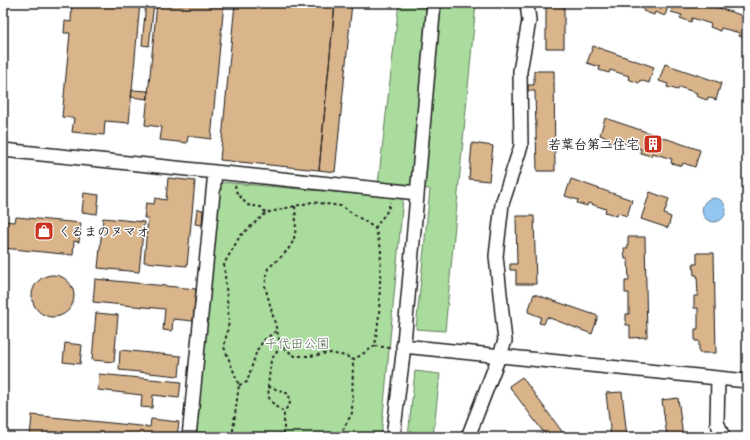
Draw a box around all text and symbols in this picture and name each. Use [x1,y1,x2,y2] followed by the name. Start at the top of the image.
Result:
[548,133,639,156] place label: 若葉台第二住宅
[642,133,664,155] building icon: 若葉台第二住宅
[33,220,55,242] shop icon: くるまのヌマオ
[58,220,149,243] place label: くるまのヌマオ
[264,332,330,355] park label: 千代田公園

